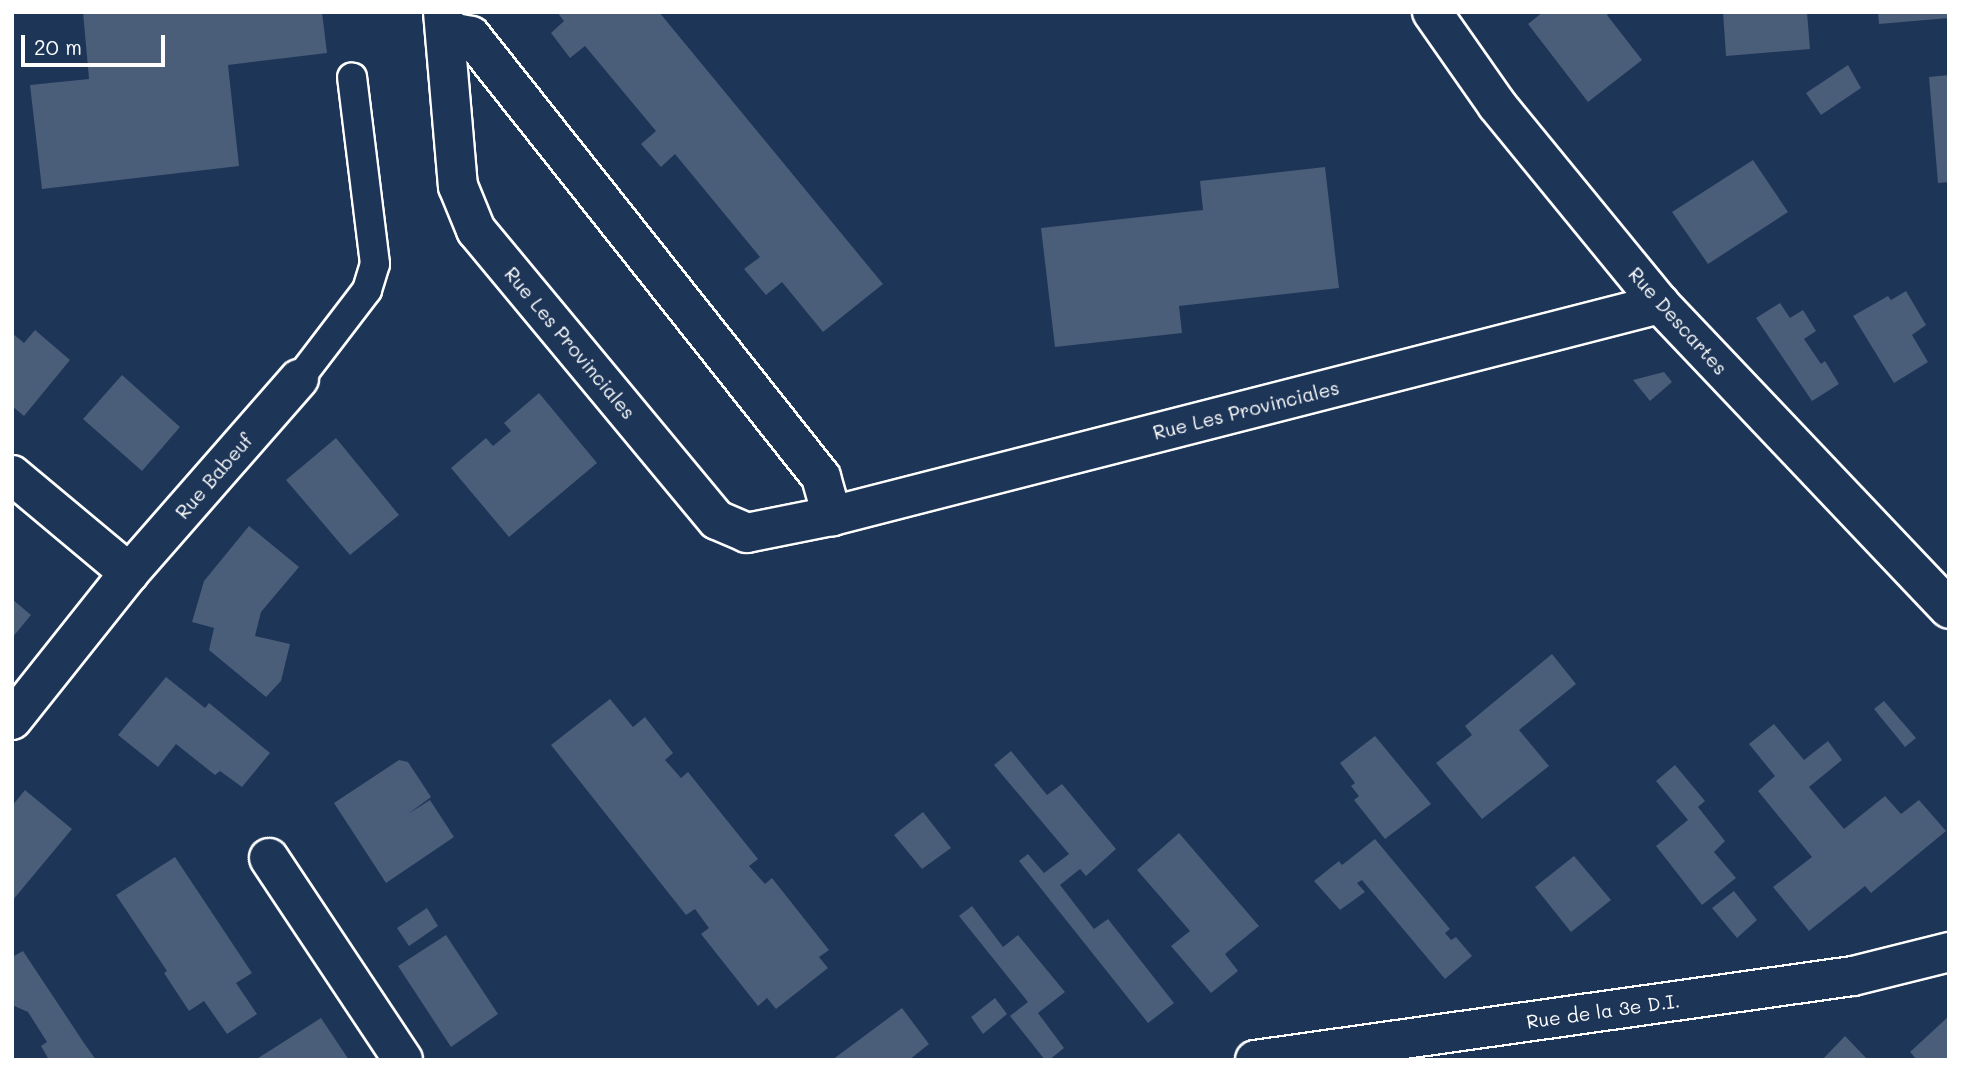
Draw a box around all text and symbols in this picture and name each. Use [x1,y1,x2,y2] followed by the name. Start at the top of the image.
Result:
[24,21,168,65] scale bar
[34,33,82,60] text: 20 m
[500,263,640,423] street label: Rue Les Provinciales
[1624,263,1732,379] street label: Rue Descartes
[1151,376,1341,444] street label: Rue Les Provinciales
[171,429,257,523] street label: Rue Babeuf
[1525,989,1681,1033] street label: Rue de la 3e D.I.

